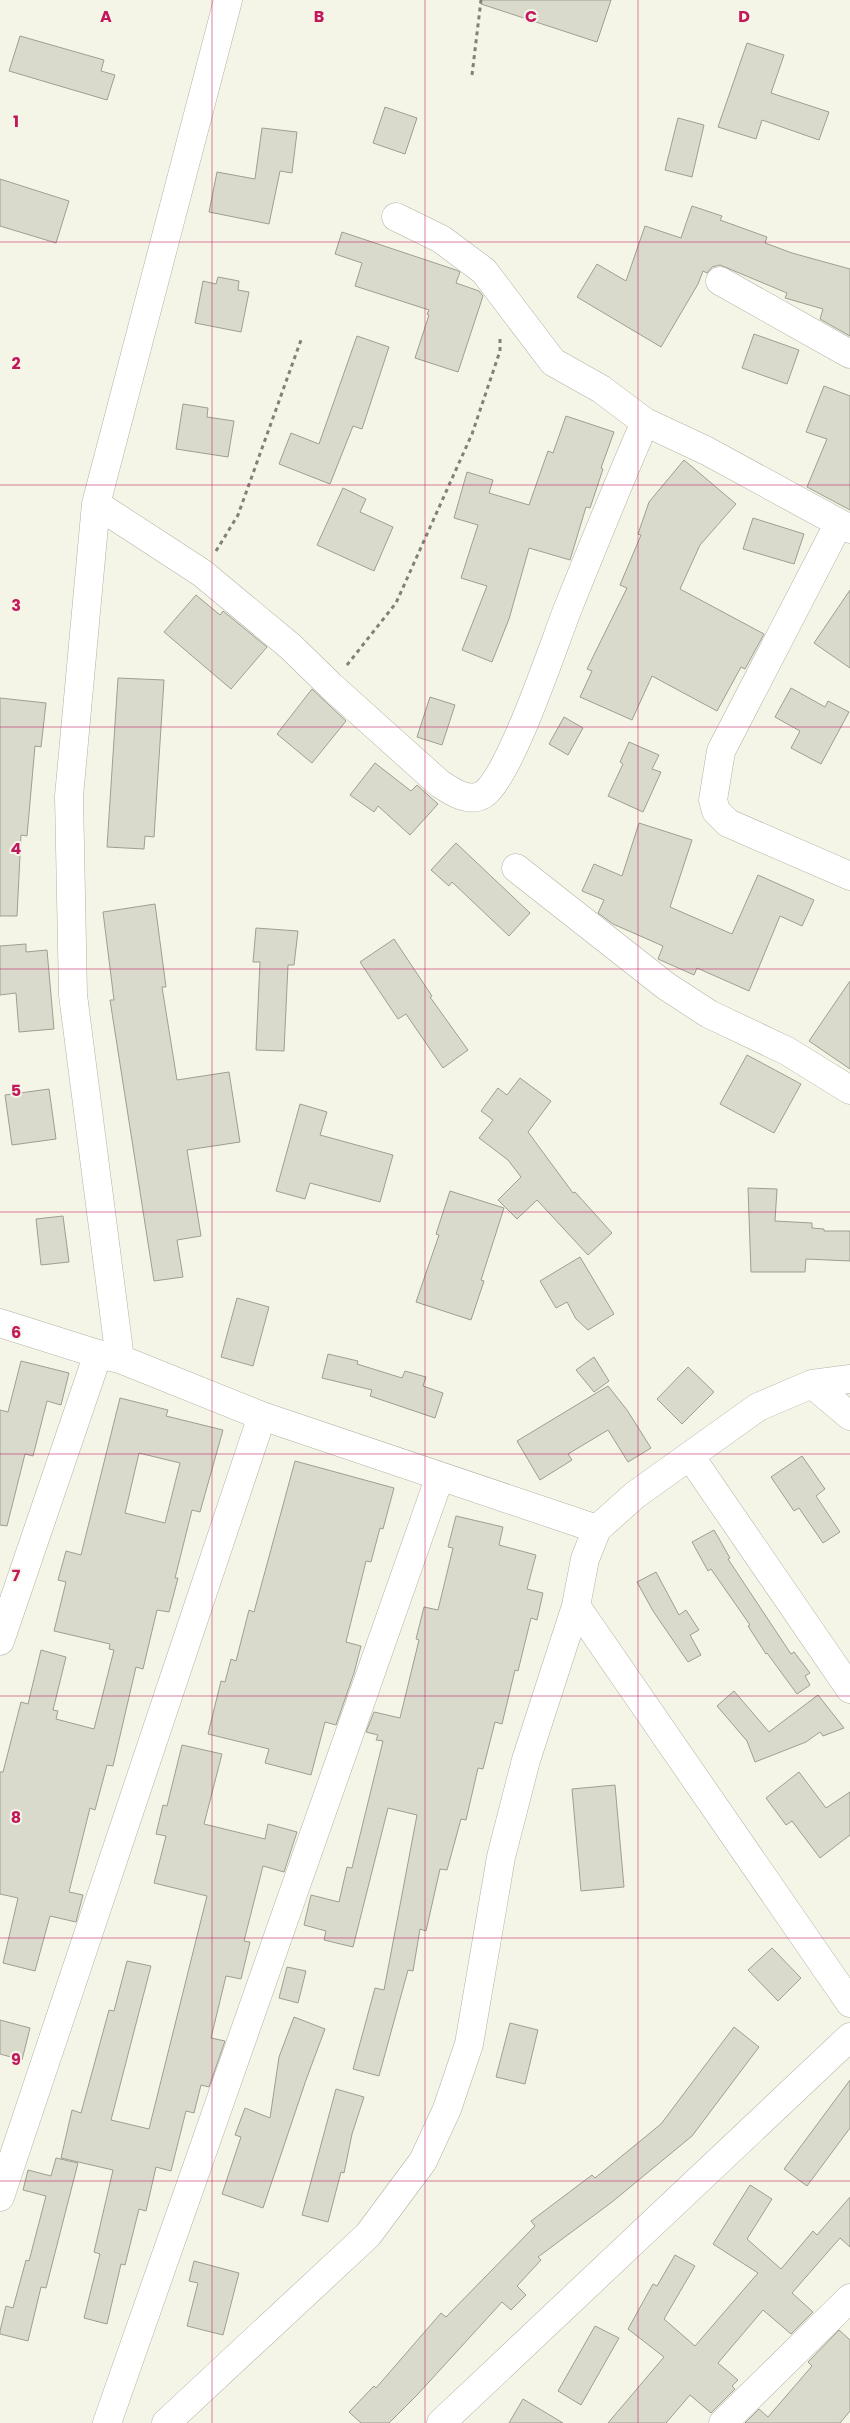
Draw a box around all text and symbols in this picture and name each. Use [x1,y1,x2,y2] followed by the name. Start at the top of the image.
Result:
[100,5,112,28] text: A
[314,5,324,28] text: B
[525,5,537,28] text: C
[738,5,750,28] text: D
[13,110,19,133] text: 1
[11,352,21,375] text: 2
[11,594,21,617] text: 3
[11,837,22,860] text: 4
[11,1079,21,1102] text: 5
[11,1321,21,1344] text: 6
[12,1564,21,1587] text: 7
[11,1806,21,1829] text: 8
[11,2048,21,2071] text: 9

